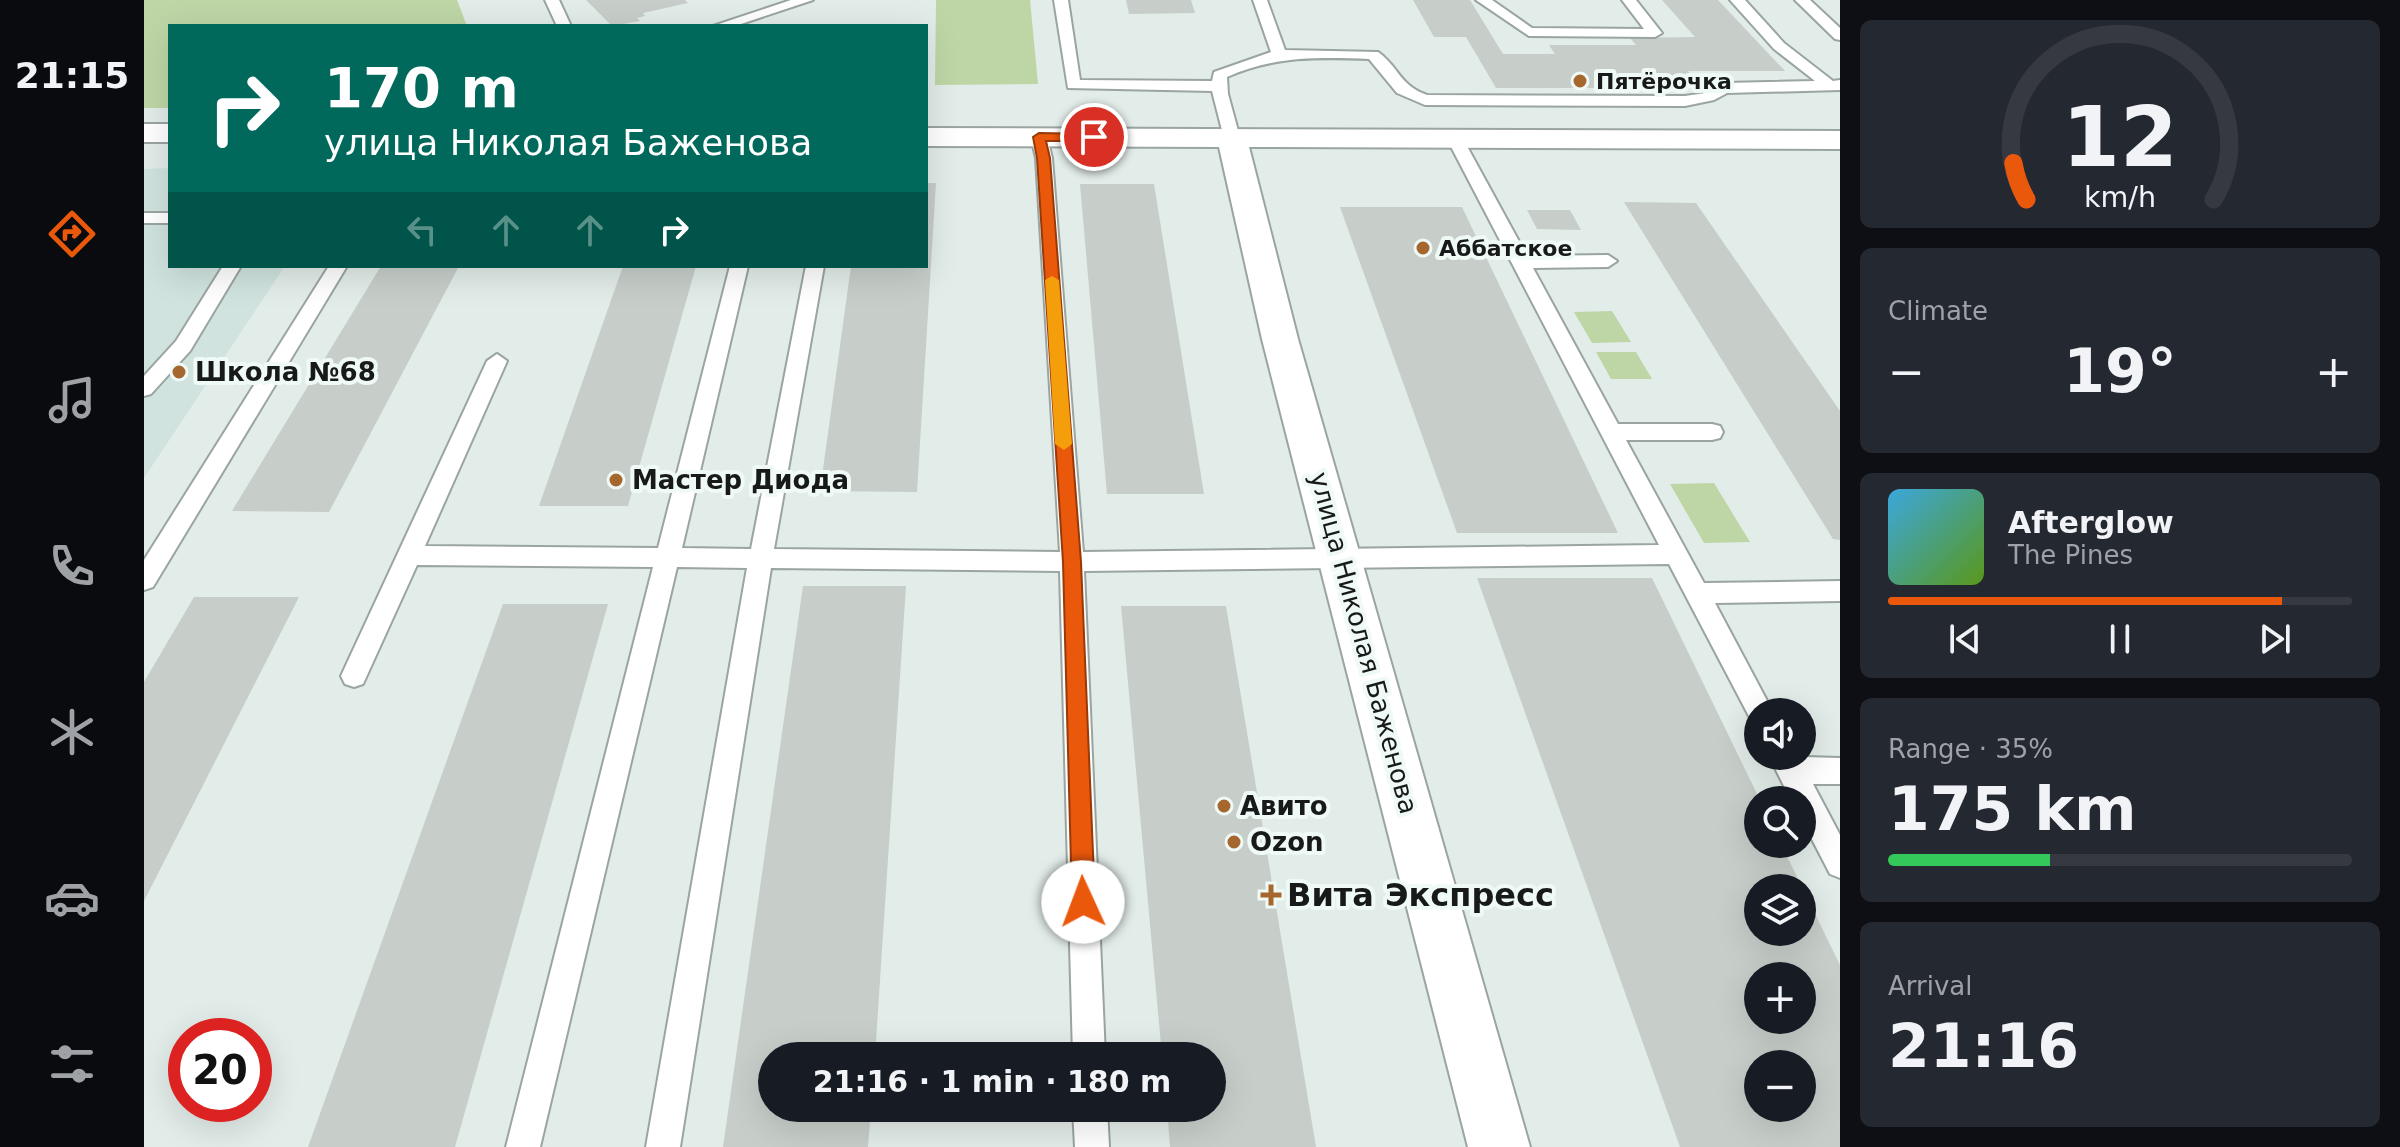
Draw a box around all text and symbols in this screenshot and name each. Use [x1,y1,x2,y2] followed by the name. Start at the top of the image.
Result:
[15,55,129,96] text: 21:15
[324,55,519,120] text: 170 m
[192,56,296,160] icon: right
[1596,69,1732,94] place label: Пятёрочка
[1571,72,1589,90] marker: Пятёрочка
[2062,89,2178,186] text: 12
[1060,103,1128,171] pin
[1072,115,1116,159] icon: arrive
[324,122,812,163] text: улица Николая Баженова
[2084,180,2156,214] text: km/h
[44,206,100,262] icon: directions
[400,208,444,252] icon: left
[484,208,528,252] icon: ahead
[568,208,612,252] icon: ahead
[652,208,696,252] icon: right
[1439,236,1572,261] place label: Аббатское
[1414,239,1432,257] marker: Аббатское
[1888,296,1988,326] text: Climate
[2063,336,2177,406] text: 19°
[1888,346,1925,397] text: −
[2315,346,2352,397] text: +
[195,357,376,387] place label: Школа №68
[170,363,188,381] marker: Школа №68
[44,372,100,428] icon: music
[632,465,849,495] place label: Мастер Диода
[1304,469,1424,817] street label: улица Николая Баженова
[607,471,625,489] marker: Мастер Диода
[2008,505,2174,540] text: Afterglow
[44,538,100,594] icon: phone
[2008,540,2133,570] text: The Pines
[1943,617,1987,661] icon: previous
[2098,617,2142,661] icon: pause
[2253,617,2297,661] icon: next
[1744,698,1816,1122] map controls
[1744,698,1816,770] button: sound
[44,704,100,760] icon: climate
[1888,734,2053,764] text: Range · 35%
[1888,774,2137,844] text: 175 km
[1744,786,1816,858] button: search
[1240,791,1328,821] place label: Авито
[1215,797,1233,815] marker: Авито
[1250,827,1324,857] place label: Ozon
[1225,833,1243,851] marker: Ozon
[1041,860,1125,944] position arrow
[44,870,100,926] icon: car
[1744,874,1816,946] button: layers
[1287,876,1554,914] place label: Вита Экспресс
[1262,886,1280,904] marker: Вита Экспресс
[1744,962,1816,1034] button: +
[1888,971,1972,1001] text: Arrival
[1888,1011,2079,1081] text: 21:16
[168,1018,272,1122] speed limit sign: 20
[44,1036,100,1092] icon: filters
[1744,1050,1816,1122] button: −
[813,1064,1171,1099] text: 21:16 · 1 min · 180 m

